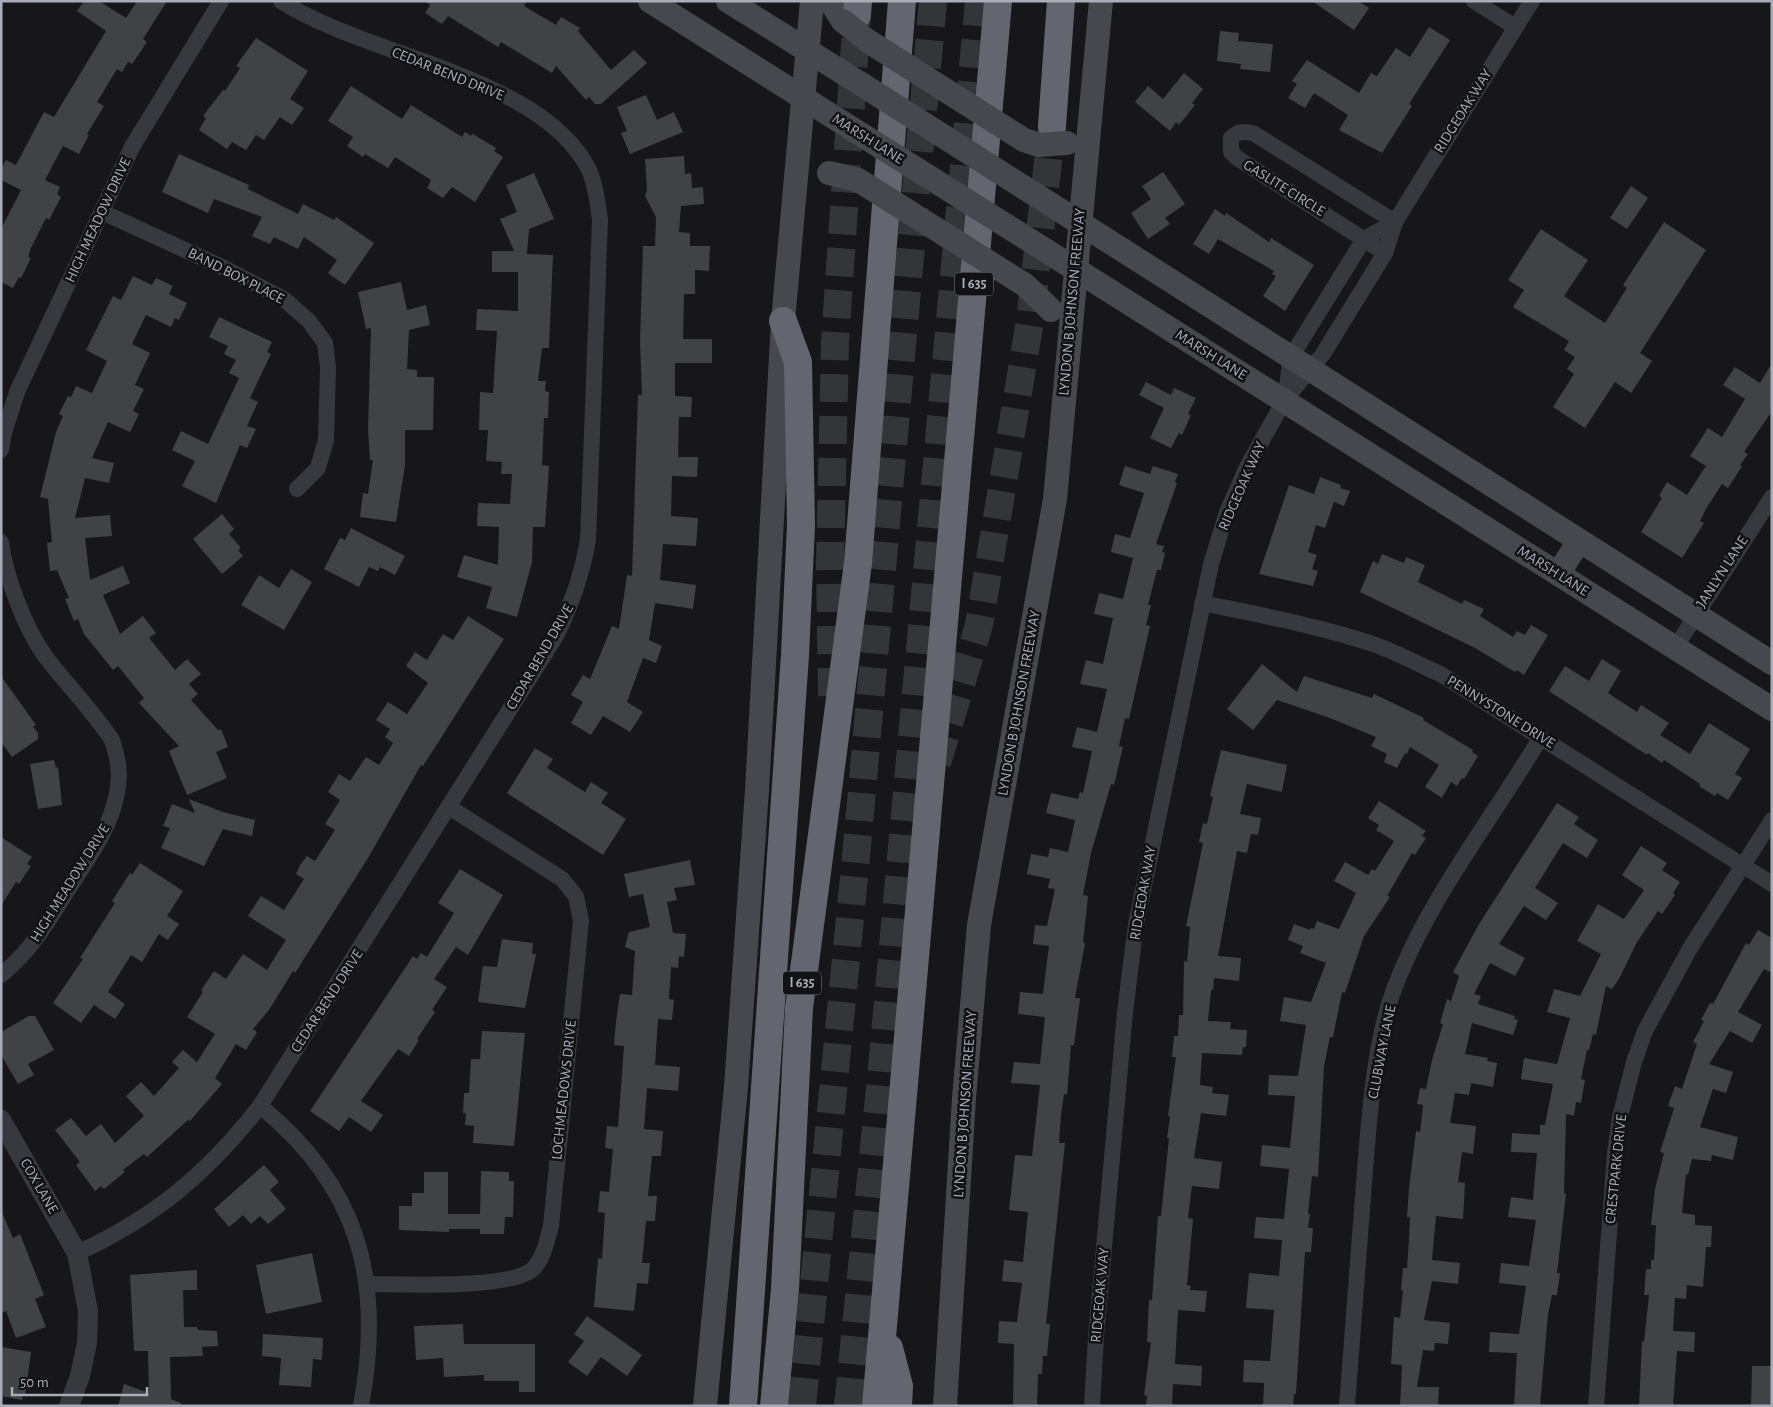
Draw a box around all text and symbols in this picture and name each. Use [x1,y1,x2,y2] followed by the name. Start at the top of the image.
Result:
[390,45,506,103] street label: CEDAR BEND DRIVE
[1431,66,1495,156] street label: RIDGEOAK WAY
[830,111,906,167] street label: MARSH LANE
[63,155,133,285] street label: HIGH MEADOW DRIVE
[1241,157,1327,219] street label: GASLITE CIRCLE
[1056,208,1088,396] street label: LYNDON B JOHNSON FREEWAY
[186,245,286,307] street label: BAND BOX PLACE
[955,272,993,296] road number: I 635
[1173,327,1249,383] street label: MARSH LANE
[1216,439,1268,533] street label: RIDGEOAK WAY
[1693,534,1751,610] street label: JANLYN LANE
[1515,543,1591,599] street label: MARSH LANE
[504,602,576,712] street label: CEDAR BEND DRIVE
[995,609,1043,797] street label: LYNDON B JOHNSON FREEWAY
[1444,673,1558,751] street label: PENNYSTONE DRIVE
[28,821,112,945] street label: HIGH MEADOW DRIVE
[1127,845,1159,941] street label: RIDGEOAK WAY
[288,947,366,1055] street label: CEDAR BEND DRIVE
[783,971,821,994] road number: I 635
[1366,1004,1398,1100] street label: CLUBWAY LANE
[951,1010,979,1198] street label: LYNDON B JOHNSON FREEWAY
[549,1019,579,1161] street label: LOCHMEADOWS DRIVE
[1603,1114,1629,1224] street label: CRESTPARK DRIVE
[17,1156,61,1216] street label: COX LANE
[1088,1247,1112,1343] street label: RIDGEOAK WAY
[12,1364,148,1396] scale bar
[20,1375,49,1390] text: 50 m

